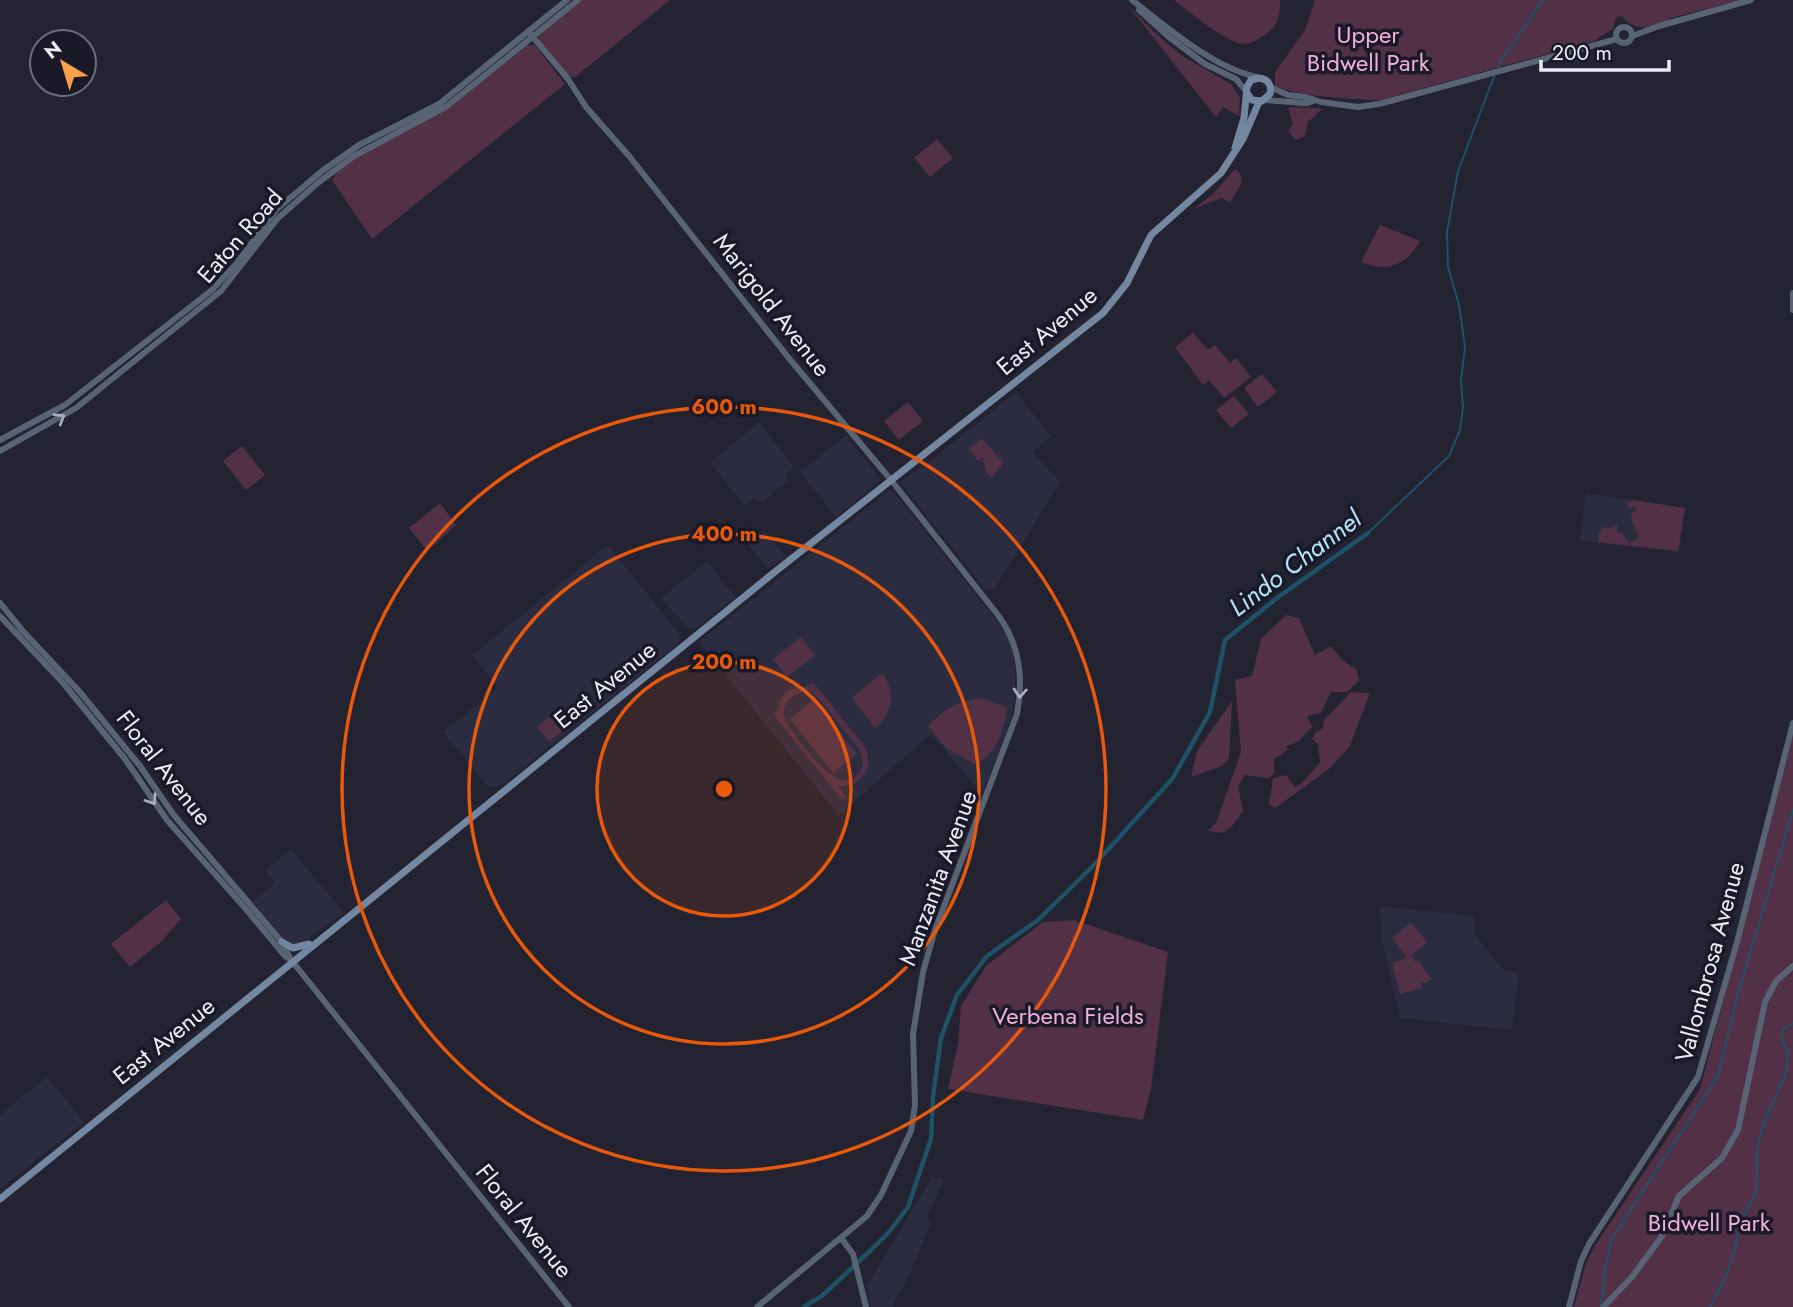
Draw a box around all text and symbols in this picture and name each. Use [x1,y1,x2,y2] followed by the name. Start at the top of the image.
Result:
[1307,17,1430,80] park label: Upper Bidwell Park
[28,28,98,98] north arrow
[1541,28,1669,72] scale bar
[39,35,67,65] text: N
[1552,38,1612,68] text: 200 m
[189,181,291,291] street label: Eaton Road
[705,226,840,384] street label: Marigold Avenue
[989,278,1105,383] street label: East Avenue
[691,392,757,422] text: 600 m
[53,414,66,427] one-way arrow
[1221,500,1370,626] water label: Lindo Channel
[691,519,757,549] text: 400 m
[546,633,663,737] street label: East Avenue
[691,647,757,677] text: 200 m
[1012,688,1027,699] one-way arrow
[108,703,221,833] street label: Floral Avenue
[712,777,736,801] centre of rings
[890,785,985,970] street label: Manzanita Avenue
[144,792,156,805] one-way arrow
[1666,858,1753,1066] street label: Vallombrosa Avenue
[105,989,222,1093] street label: East Avenue
[992,998,1144,1033] park label: Verbena Fields
[467,1156,581,1285] street label: Floral Avenue
[1648,1205,1771,1240] park label: Bidwell Park

